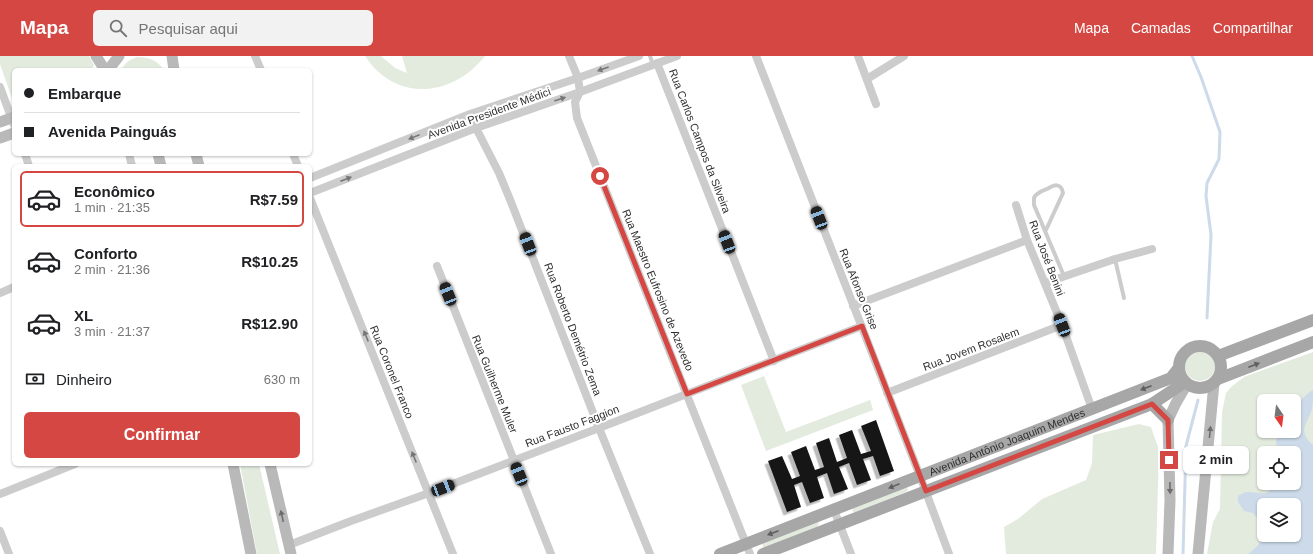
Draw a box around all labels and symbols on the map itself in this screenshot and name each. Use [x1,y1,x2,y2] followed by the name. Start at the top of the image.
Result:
[596,67,608,73] one-way arrow
[667,67,733,216] street label: Rua Carlos Campos da Silveira
[426,85,552,141] street label: Avenida Presidente Médici
[554,95,566,101] one-way arrow
[408,134,420,140] one-way arrow
[591,167,609,185] route start
[341,175,353,181] one-way arrow
[809,205,829,231] car
[620,208,696,372] street label: Rua Maestro Eufrosino de Azevedo
[1027,218,1067,298] street label: Rua José Benini
[717,229,737,255] car
[518,231,538,257] car
[837,247,881,331] street label: Rua Afonso Grise
[542,261,604,398] street label: Rua Roberto Demétrio Zema
[438,281,458,307] car
[1052,312,1072,338] car
[368,324,416,420] street label: Rua Coronel Franco
[921,325,1021,373] street label: Rua Jovem Rosalem
[362,330,368,342] one-way arrow
[470,333,520,435] street label: Rua Guilherme Muler
[1249,361,1261,367] one-way arrow
[1140,386,1152,392] one-way arrow
[1257,394,1301,438] north arrow
[523,403,621,449] street label: Rua Fausto Faggion
[927,406,1087,478] street label: Avenida Antônio Joaquim Mendes
[1207,426,1213,438] one-way arrow
[1183,446,1249,474] callout: 2 min
[411,450,417,462] one-way arrow
[1160,451,1178,469] route end
[509,461,529,487] car
[430,478,456,498] car
[1167,482,1173,495] one-way arrow
[889,483,900,489] one-way arrow
[279,510,285,522] one-way arrow
[767,531,779,537] one-way arrow

